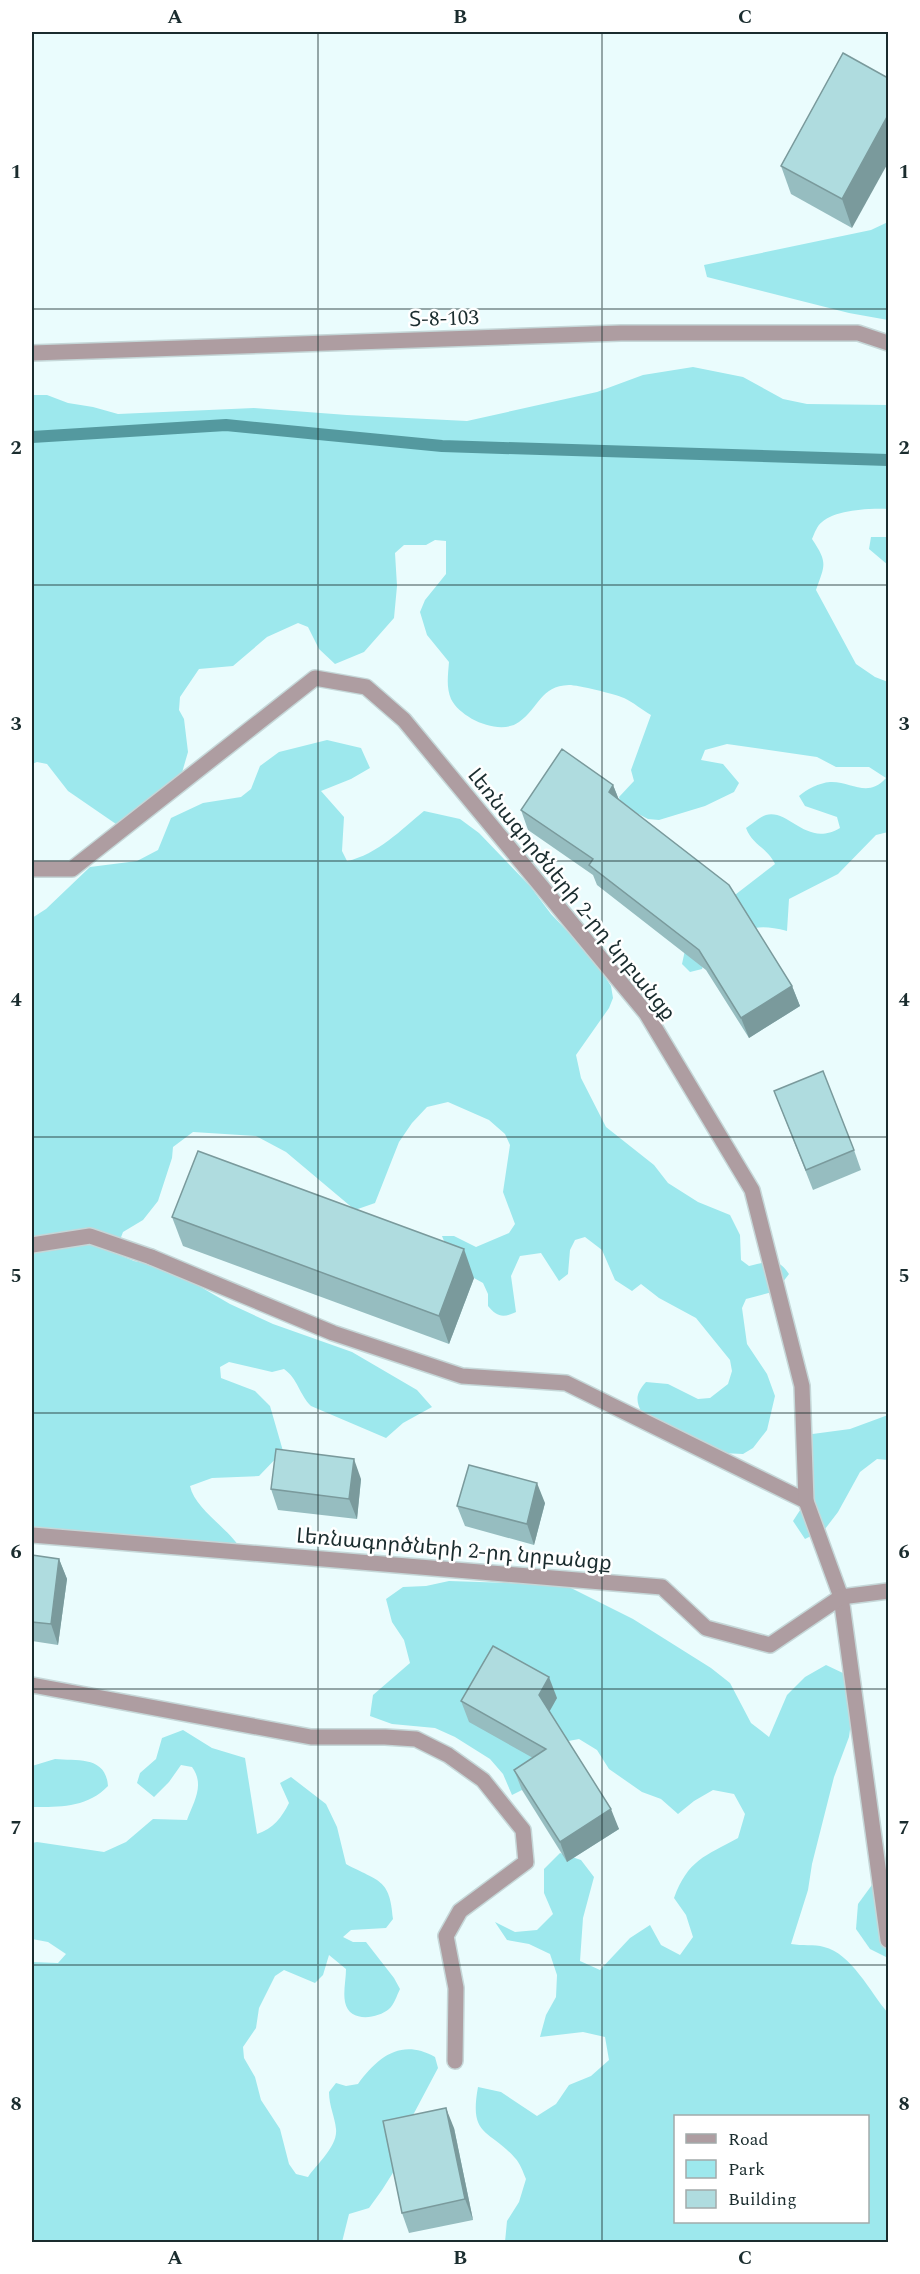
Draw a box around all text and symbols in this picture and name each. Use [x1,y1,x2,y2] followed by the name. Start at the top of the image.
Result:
[167,2,183,32] text: A
[453,2,467,32] text: B
[738,2,752,32] text: C
[10,157,22,187] text: 1
[898,157,910,187] text: 1
[409,302,480,336] street label: Տ-8-103
[10,433,22,463] text: 2
[898,433,910,463] text: 2
[10,709,22,739] text: 3
[898,709,910,739] text: 3
[459,762,683,1028] street label: Լեռնագործների 2-րդ նրբանցք
[10,985,22,1015] text: 4
[898,985,910,1015] text: 4
[10,1261,22,1291] text: 5
[898,1261,910,1291] text: 5
[295,1520,613,1580] street label: Լեռնագործների 2-րդ նրբանցք
[10,1537,22,1567] text: 6
[898,1537,910,1567] text: 6
[10,1813,22,1843] text: 7
[898,1813,910,1843] text: 7
[10,2089,22,2119] text: 8
[898,2089,910,2119] text: 8
[674,2115,869,2223] legend
[728,2126,769,2153] text: Road
[728,2156,765,2183] text: Park
[728,2186,797,2213] text: Building
[167,2243,183,2273] text: A
[453,2243,467,2273] text: B
[738,2243,752,2273] text: C

